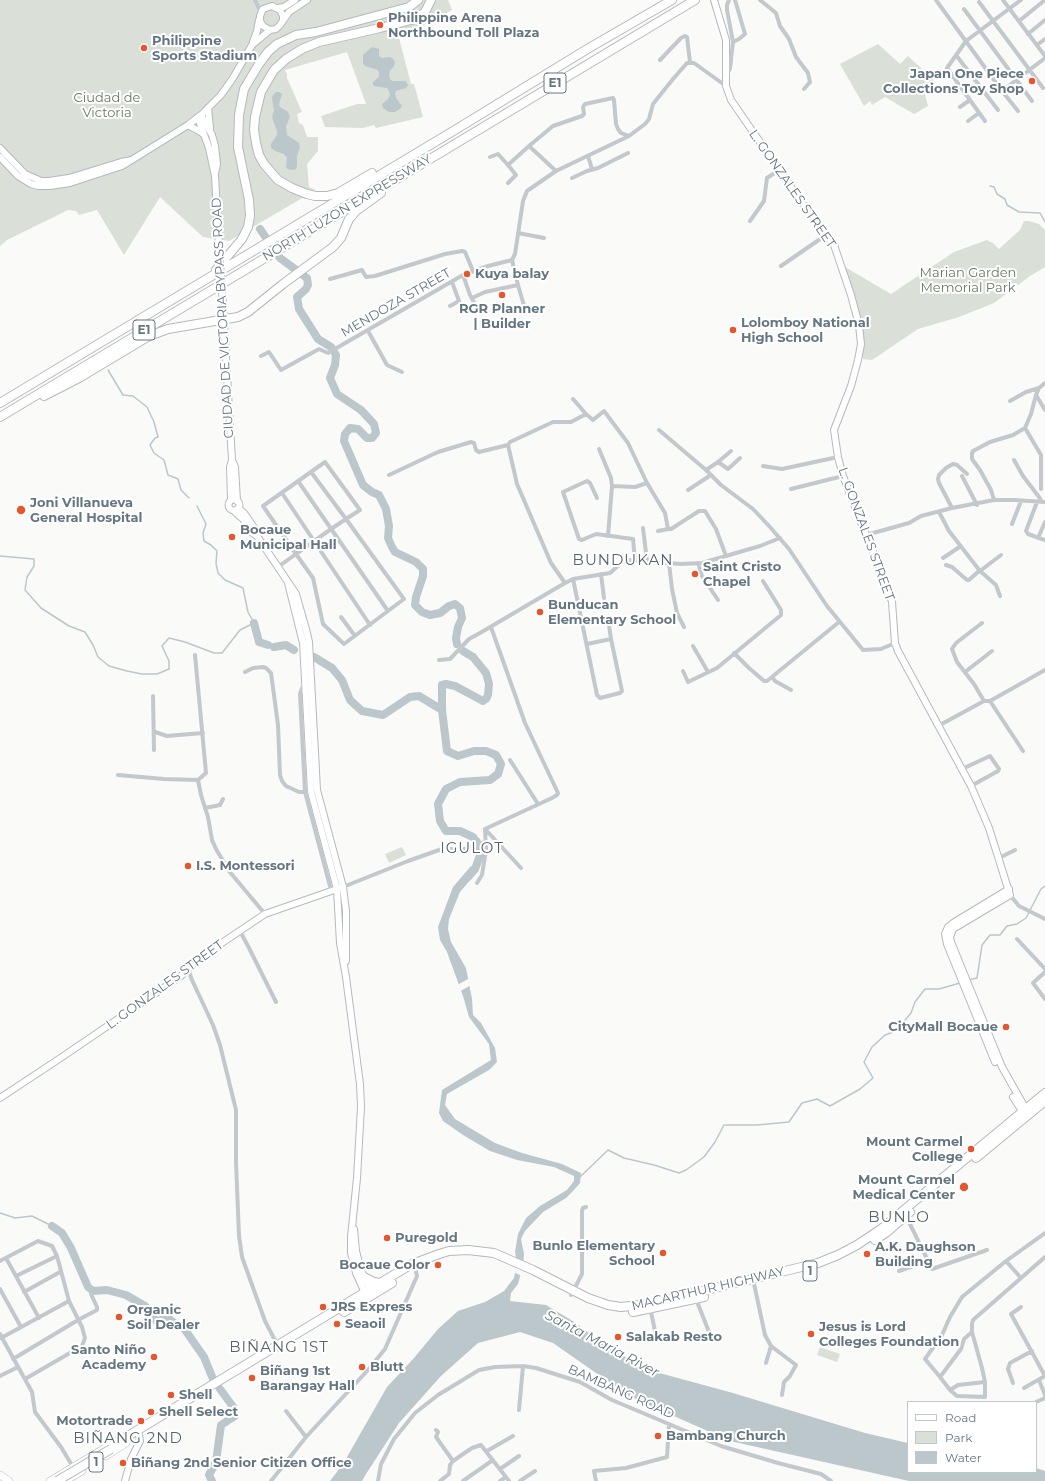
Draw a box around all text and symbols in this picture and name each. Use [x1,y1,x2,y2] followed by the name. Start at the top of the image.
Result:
[388,10,539,41] place label: Philippine Arena Northbound Toll Plaza
[375,20,385,30] marker: Philippine Arena Northbound Toll Plaza
[152,33,257,64] place label: Philippine Sports Stadium
[139,43,149,53] marker: Philippine Sports Stadium
[883,66,1024,97] place label: Japan One Piece Collections Toy Shop
[544,73,566,93] road number: E1
[1027,76,1037,86] marker: Japan One Piece Collections Toy Shop
[74,90,140,121] park label: Ciudad de Victoria
[745,127,839,251] street label: L. GONZALES STREET
[260,151,434,265] street label: NORTH LUZON EXPRESSWAY
[209,197,237,439] street label: CIUDAD DE VICTORIA BYPASS ROAD
[338,265,454,341] street label: MENDOZA STREET
[920,265,1016,296] park label: Marian Garden Memorial Park
[475,266,549,282] place label: Kuya balay
[462,269,472,279] marker: Kuya balay
[497,290,507,300] marker: RGR Planner | Builder
[459,301,545,332] place label: RGR Planner | Builder
[741,315,870,346] place label: Lolomboy National High School
[133,320,155,340] road number: E1
[728,325,738,335] marker: Lolomboy National High School
[835,465,897,603] street label: L. GONZALES STREET
[30,495,142,526] place label: Joni Villanueva General Hospital
[15,504,27,516] marker: Joni Villanueva General Hospital
[240,522,337,553] place label: Bocaue Municipal Hall
[227,532,237,542] marker: Bocaue Municipal Hall
[573,552,673,570] district label: BUNDUKAN
[703,559,781,590] place label: Saint Cristo Chapel
[690,569,700,579] marker: Saint Cristo Chapel
[548,597,676,628] place label: Bunducan Elementary School
[535,607,545,617] marker: Bunducan Elementary School
[440,840,504,858] district label: IGULOT
[196,858,295,874] place label: I.S. Montessori
[183,861,193,871] marker: I.S. Montessori
[103,937,227,1033] street label: L. GONZALES STREET
[888,1019,998,1035] place label: CityMall Bocaue
[1001,1022,1011,1032] marker: CityMall Bocaue
[866,1134,963,1165] place label: Mount Carmel College
[966,1144,976,1154] marker: Mount Carmel College
[853,1172,955,1203] place label: Mount Carmel Medical Center
[958,1181,970,1193] marker: Mount Carmel Medical Center
[868,1209,930,1227] district label: BUNLO
[395,1230,458,1246] place label: Puregold
[382,1233,392,1243] marker: Puregold
[533,1238,655,1269] place label: Bunlo Elementary School
[875,1239,976,1270] place label: A.K. Daughson Building
[658,1248,668,1258] marker: Bunlo Elementary School
[862,1249,872,1259] marker: A.K. Daughson Building
[339,1257,430,1273] place label: Bocaue Color
[433,1260,443,1270] marker: Bocaue Color
[803,1261,817,1281] road number: 1
[630,1264,786,1314] street label: MACARTHUR HIGHWAY
[331,1299,412,1315] place label: JRS Express
[127,1302,200,1333] place label: Organic Soil Dealer
[318,1302,328,1312] marker: JRS Express
[542,1307,662,1381] water label: Santa Maria River
[114,1312,124,1322] marker: Organic Soil Dealer
[345,1316,386,1332] place label: Seaoil
[332,1319,342,1329] marker: Seaoil
[819,1319,959,1350] place label: Jesus is Lord Colleges Foundation
[626,1329,722,1345] place label: Salakab Resto
[806,1329,816,1339] marker: Jesus is Lord Colleges Foundation
[613,1332,623,1342] marker: Salakab Resto
[229,1339,329,1357] district label: BIÑANG 1ST
[71,1342,146,1373] place label: Santo Niño Academy
[149,1352,159,1362] marker: Santo Niño Academy
[370,1359,404,1375] place label: Blutt
[357,1362,367,1372] marker: Blutt
[565,1362,677,1422] street label: BAMBANG ROAD
[260,1363,355,1394] place label: Biñang 1st Barangay Hall
[247,1373,257,1383] marker: Biñang 1st Barangay Hall
[179,1387,212,1403] place label: Shell
[166,1390,176,1400] marker: Shell
[907,1401,1037,1473] legend
[159,1404,238,1420] place label: Shell Select
[146,1407,156,1417] marker: Shell Select
[945,1410,976,1425] text: Road
[56,1413,133,1429] place label: Motortrade
[136,1416,146,1426] marker: Motortrade
[666,1428,786,1444] place label: Bambang Church
[73,1430,183,1448] district label: BIÑANG 2ND
[945,1430,972,1445] text: Park
[653,1431,663,1441] marker: Bambang Church
[945,1450,981,1465] text: Water
[89,1452,103,1472] road number: 1
[131,1455,352,1471] place label: Biñang 2nd Senior Citizen Office
[118,1458,128,1468] marker: Biñang 2nd Senior Citizen Office

